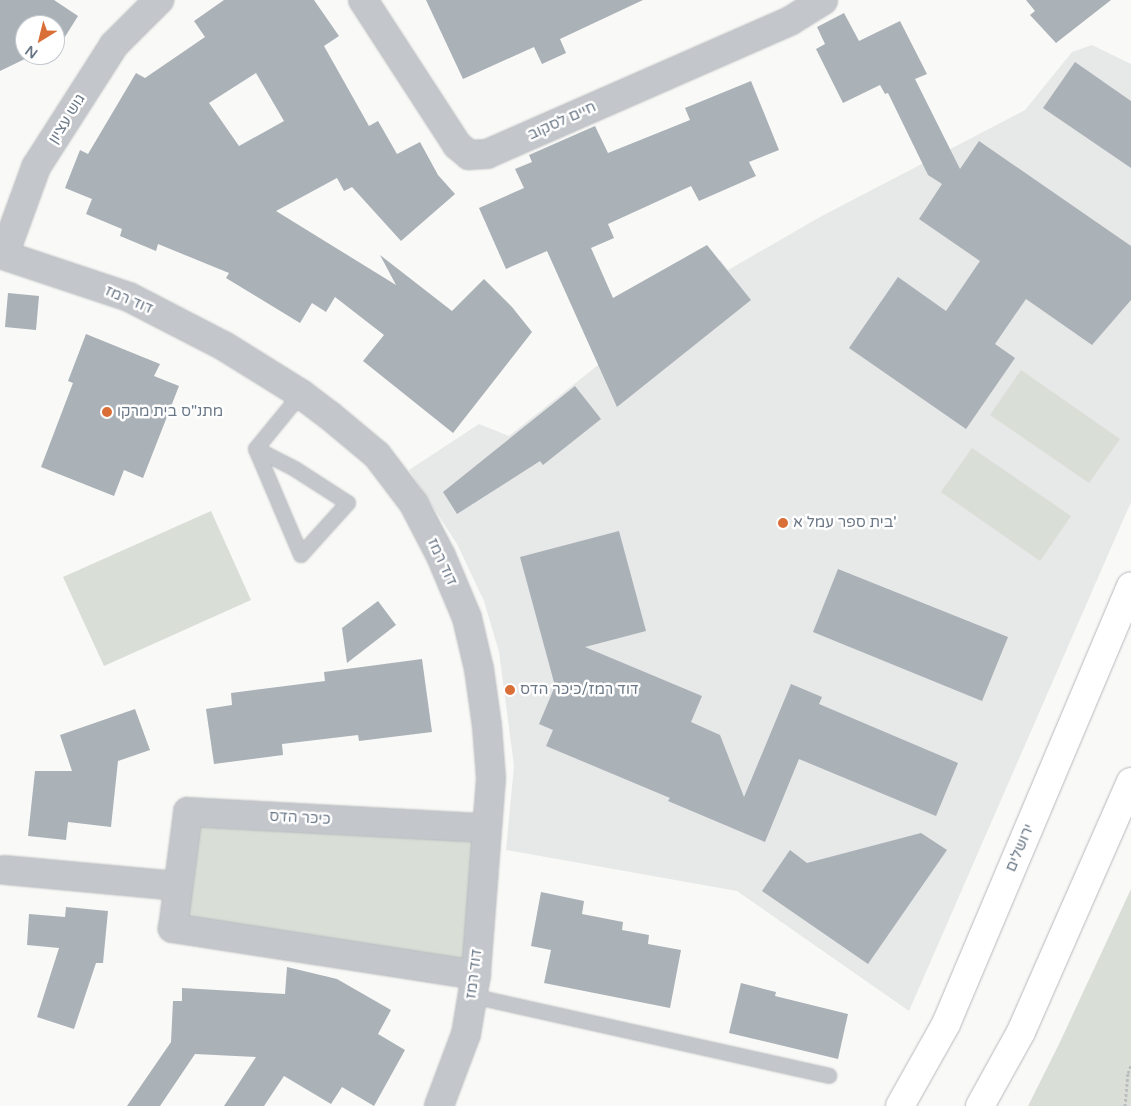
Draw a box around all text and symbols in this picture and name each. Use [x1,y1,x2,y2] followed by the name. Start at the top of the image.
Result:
[15,15,65,65] north arrow
[22,42,41,62] text: N
[45,91,89,147] street label: גוש עציון
[525,98,599,144] street label: חיים לסקוב
[102,282,156,318] street label: דוד רמז
[117,403,223,421] place label: מתנ"ס בית מרקו
[101,406,113,418] marker: מתנ"ס בית מרקו
[793,514,897,532] place label: בית ספר עמל א'
[777,517,789,529] marker: בית ספר עמל א'
[423,535,461,589] street label: דוד רמז
[520,681,639,699] place label: דוד רמז/כיכר הדס
[504,684,516,696] marker: דוד רמז/כיכר הדס
[269,807,331,829] street label: כיכר הדס
[1002,821,1038,875] street label: ירושלים
[462,948,486,1000] street label: דוד רמז

